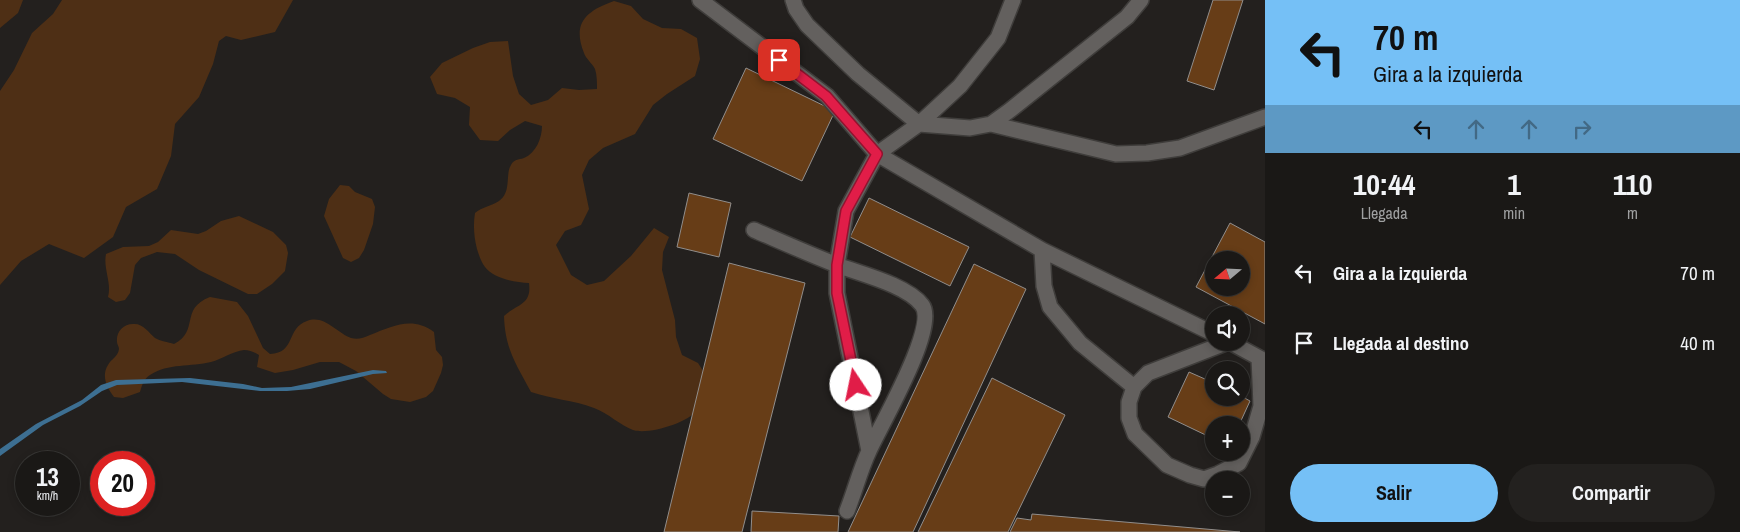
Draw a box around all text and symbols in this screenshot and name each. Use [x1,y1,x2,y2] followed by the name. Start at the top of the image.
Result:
[1373,14,1438,61] text: 70 m
[1290,20,1355,85] icon: left
[758,39,800,81] pin
[765,46,793,74] icon: arrive
[1373,59,1522,89] text: Gira a la izquierda
[1409,115,1437,143] icon: left
[1462,115,1490,143] icon: ahead
[1515,115,1543,143] icon: ahead
[1568,115,1596,143] icon: right
[1353,164,1416,204] text: 10:44
[1507,164,1521,204] text: 1
[1613,164,1652,204] text: 110
[1361,202,1407,224] text: Llegada
[1503,202,1525,224] text: min
[1627,202,1638,224] text: m
[1205,251,1250,296] north arrow
[1205,251,1250,516] map controls
[1290,259,1318,287] icon: left
[1333,260,1467,286] text: Gira a la izquierda
[1680,260,1715,286] text: 70 m
[1205,306,1250,351] button: sound
[1290,329,1318,357] icon: arrive
[1333,330,1469,356] text: Llegada al destino
[1680,330,1715,356] text: 40 m
[829,358,881,410] position arrow
[1205,361,1250,406] button: search
[1205,416,1250,461] button: +
[90,451,155,516] speed limit sign: 20
[36,460,59,494] text: 13
[1290,464,1498,522] button: Salir
[1508,464,1715,522] button: Compartir
[1205,471,1250,516] button: −
[37,488,58,504] text: km/h

